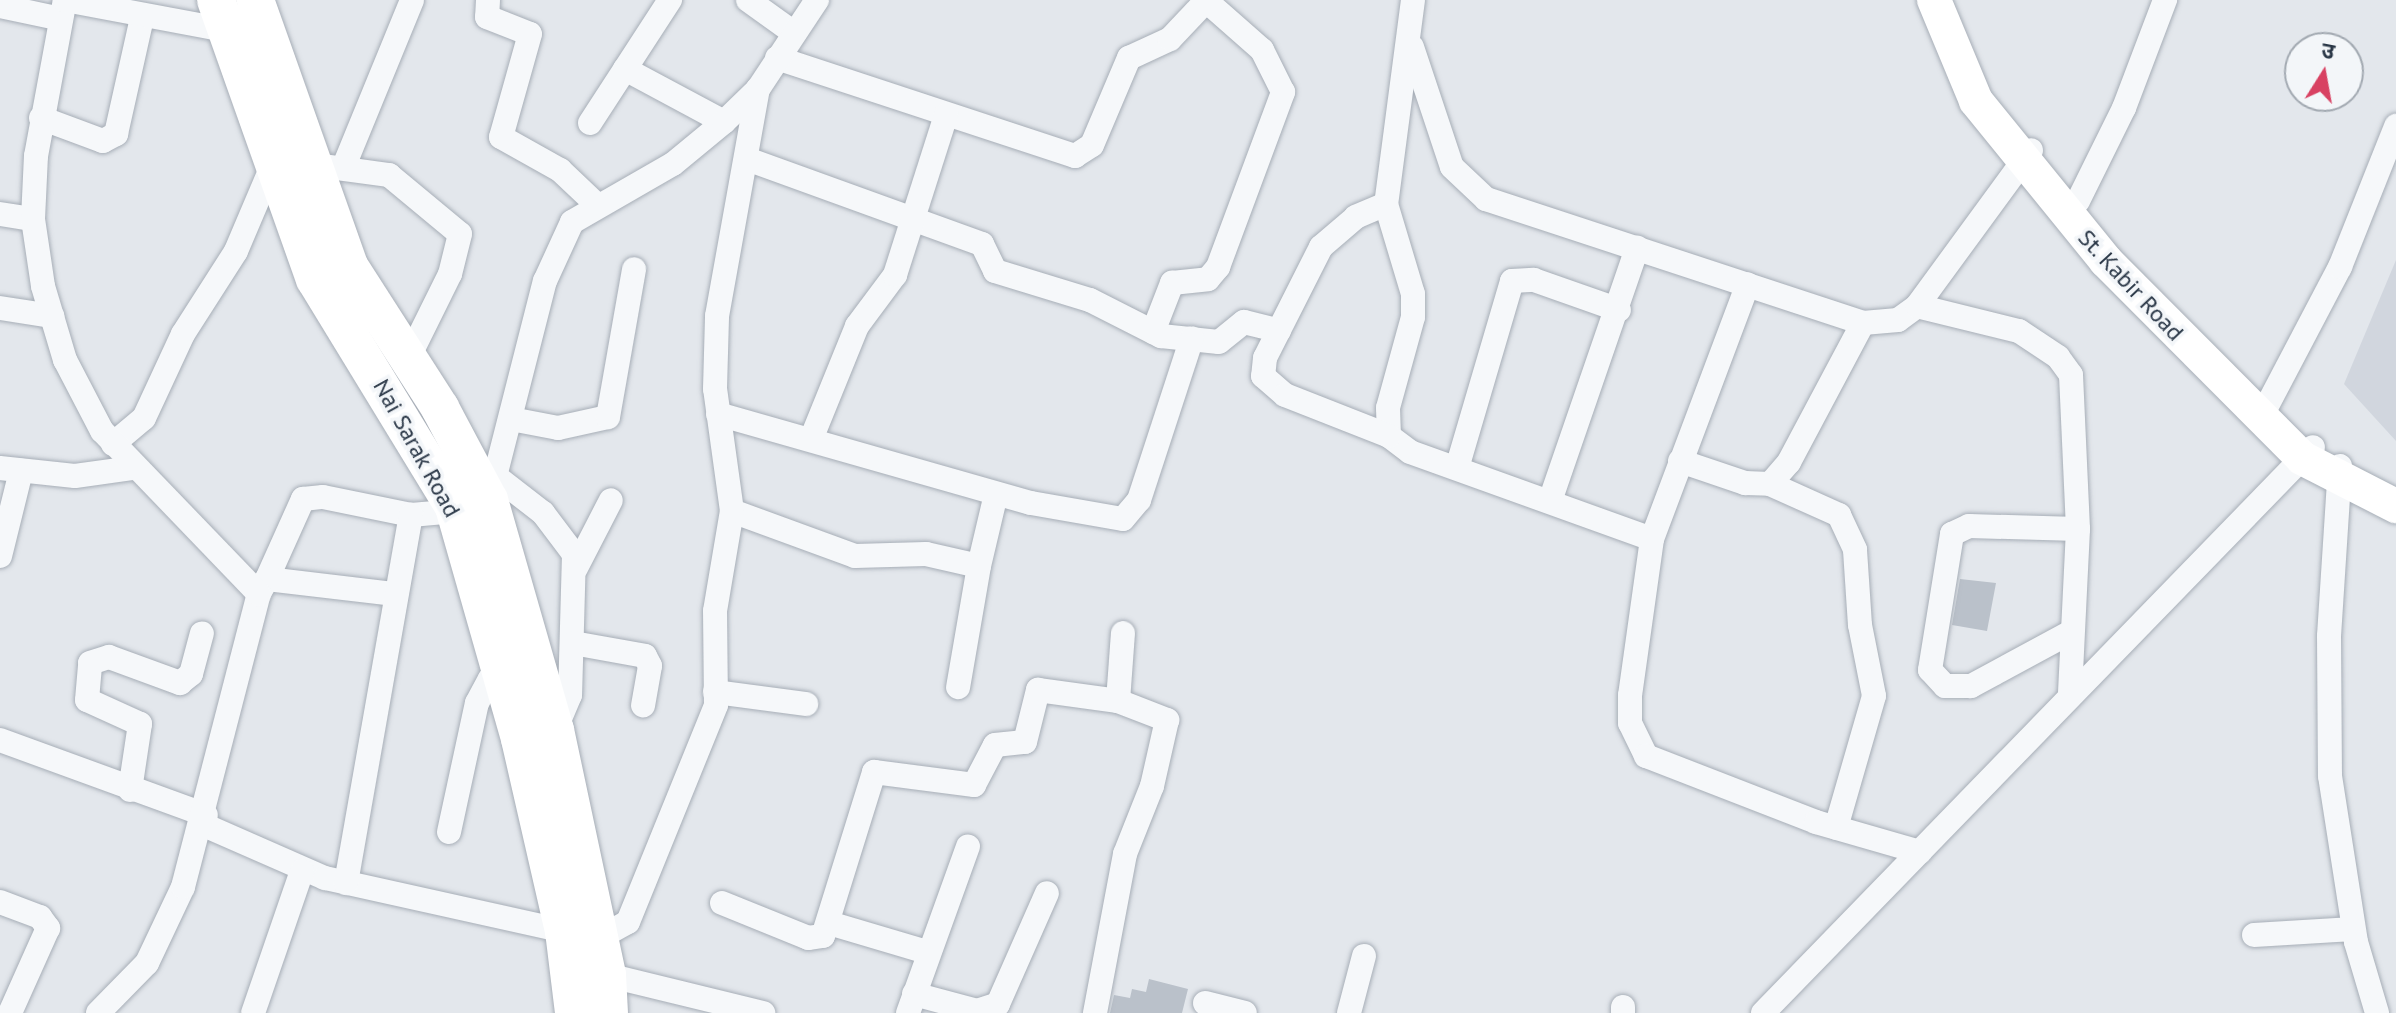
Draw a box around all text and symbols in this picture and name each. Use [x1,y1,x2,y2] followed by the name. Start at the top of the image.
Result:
[2284,32,2364,112] north arrow
[2319,35,2337,65] text: उ
[2072,223,2190,347] street label: St. Kabir Road
[367,374,467,522] street label: Nai Sarak Road

